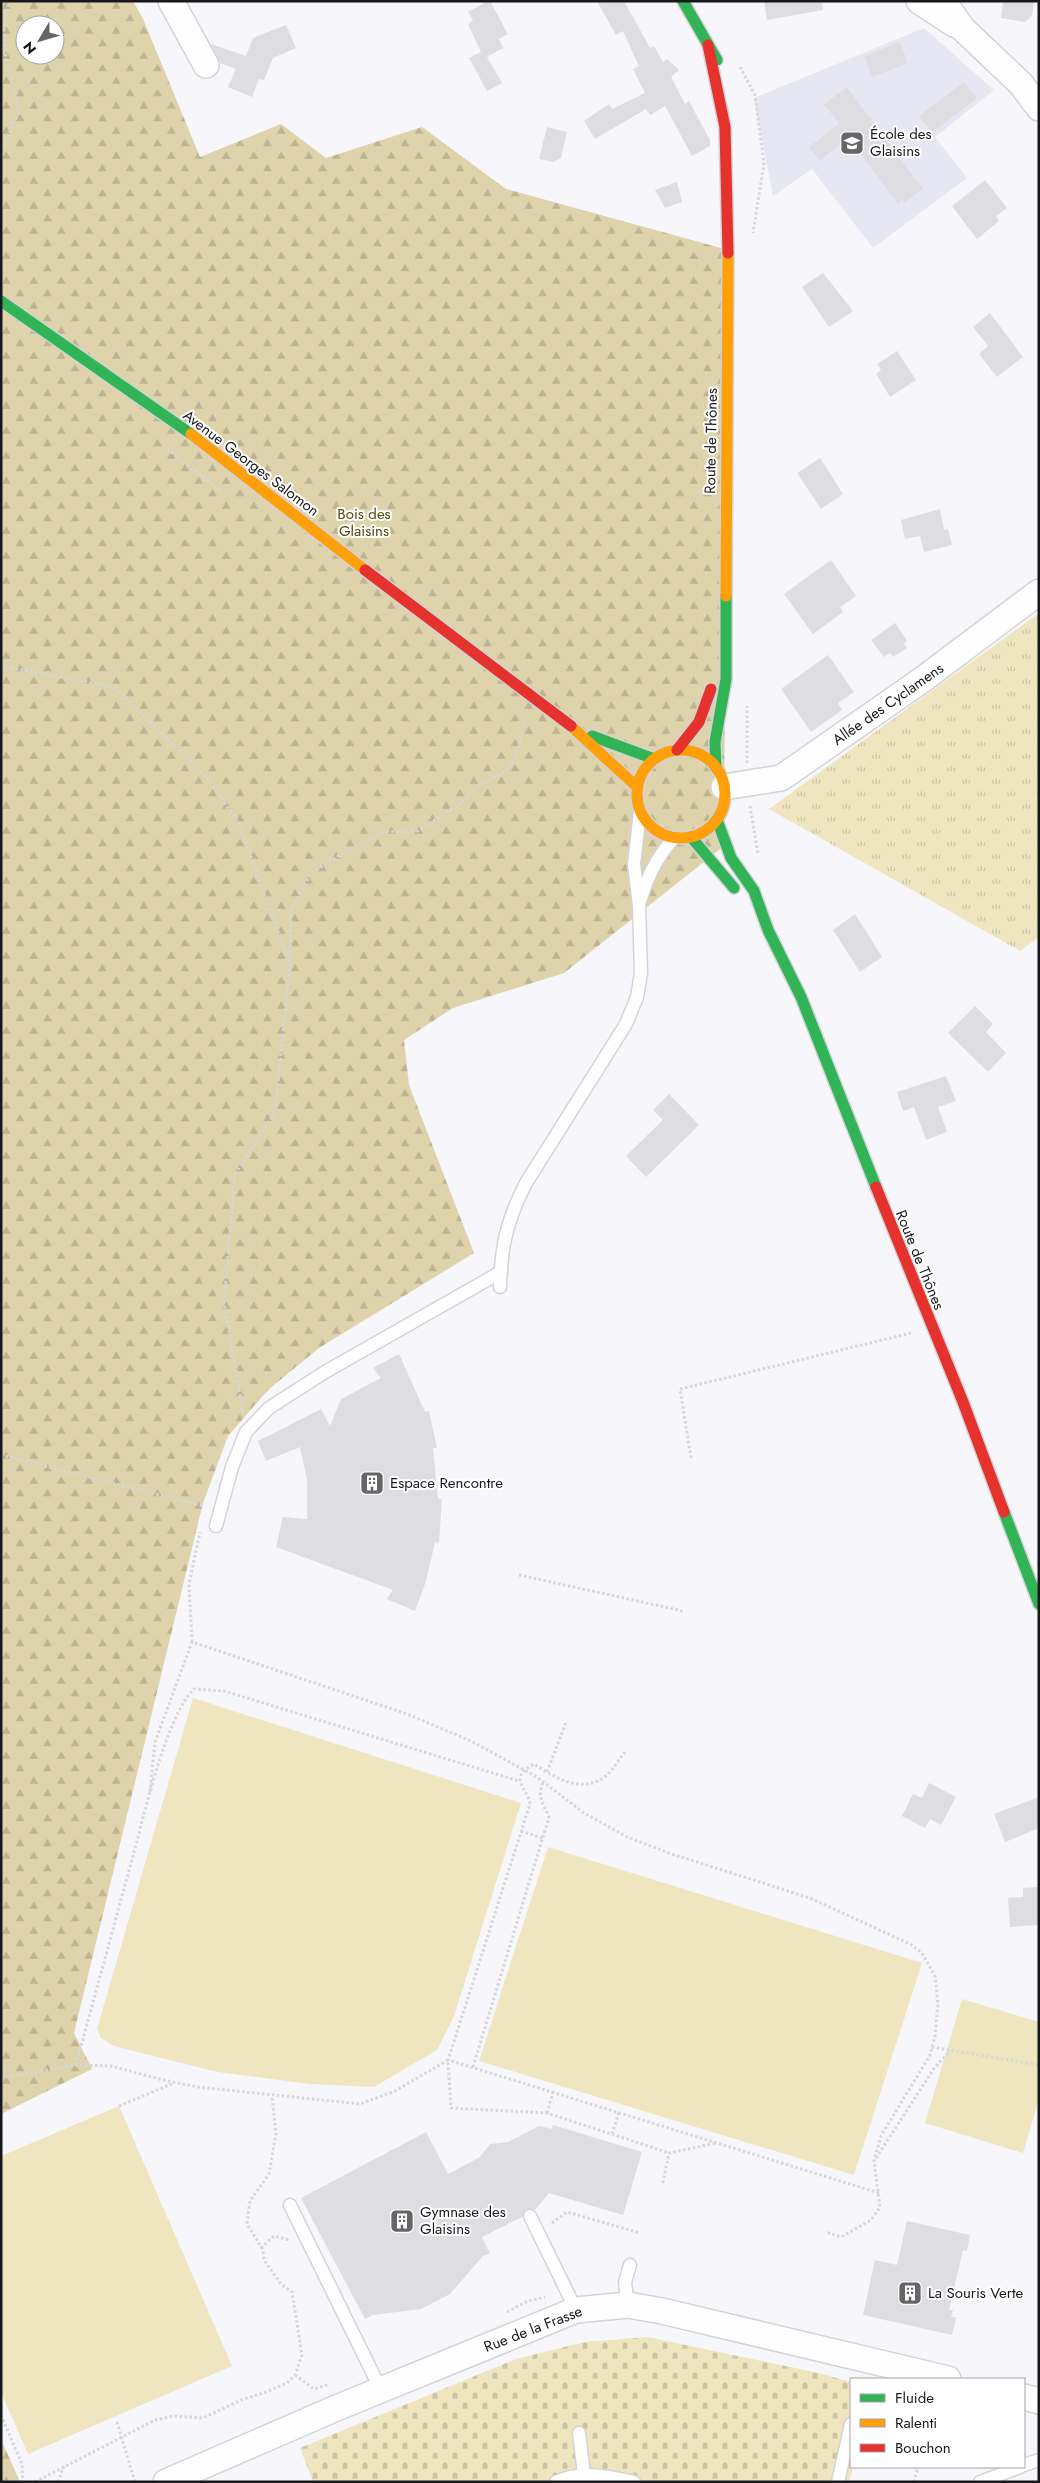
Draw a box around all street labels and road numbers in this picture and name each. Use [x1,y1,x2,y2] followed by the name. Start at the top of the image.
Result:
[699,388,723,494] street label: Route de Thônes
[178,404,324,522] street label: Avenue Georges Salomon
[828,657,948,751] street label: Allée des Cyclamens
[890,1207,950,1313] street label: Route de Thônes
[481,2300,586,2358] street label: Rue de la Frasse

